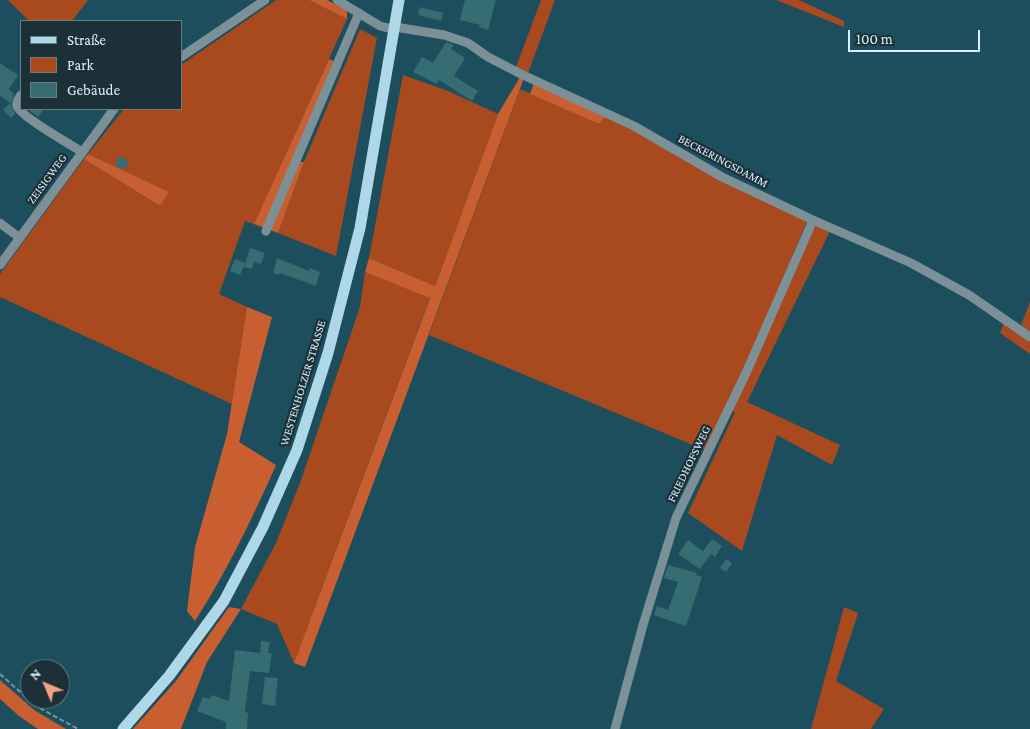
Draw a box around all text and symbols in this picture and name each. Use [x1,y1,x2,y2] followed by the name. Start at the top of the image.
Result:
[20,20,182,110] legend
[850,20,982,52] scale bar
[856,31,893,47] text: 100 m
[67,32,106,48] text: Straße
[67,57,94,73] text: Park
[67,82,120,98] text: Gebäude
[676,131,770,191] street label: BECKERINGSDAMM
[24,151,70,207] street label: ZEISIGWEG
[277,319,329,447] street label: WESTENHOLZER STRASSE
[664,423,714,505] street label: FRIEDHOFSWEG
[20,659,70,709] north arrow
[26,665,44,683] text: N

